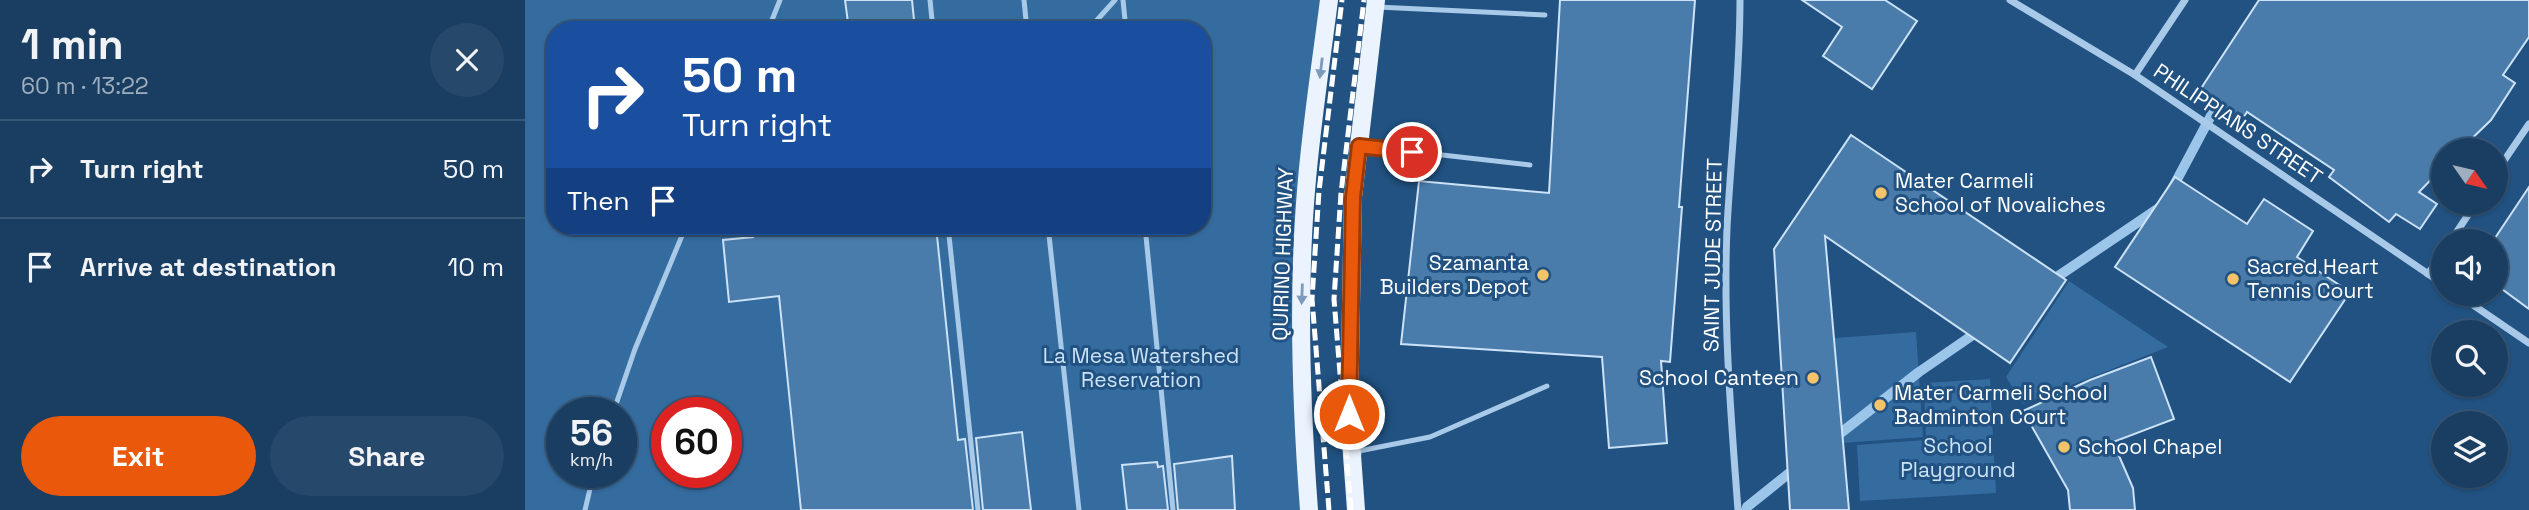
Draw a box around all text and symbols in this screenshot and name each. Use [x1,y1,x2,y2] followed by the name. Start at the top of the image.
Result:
[21,18,124,71] text: 1 min
[430,23,504,97] button: close
[682,44,797,106] text: 50 m
[567,49,658,140] icon: right
[1315,57,1326,79] one-way arrow
[2149,57,2328,190] street label: PHILIPPIANS STREET
[21,71,149,101] text: 60 m · 13:22
[682,105,832,145] text: Turn right
[1382,122,1442,182] pin
[1393,133,1431,171] icon: arrive
[2431,138,2508,215] north arrow
[2431,138,2508,488] map controls
[21,150,59,188] icon: right
[80,152,204,186] text: Turn right
[443,152,504,186] text: 50 m
[1697,158,1728,352] street label: SAINT JUDE STREET
[1266,167,1299,341] street label: QUIRINO HIGHWAY
[1895,167,2106,218] place label: Mater Carmeli School of Novaliches
[644,182,682,220] icon: arrive
[567,184,630,218] text: Then
[1873,185,1889,201] marker: Mater Carmeli School of Novaliches
[2431,229,2508,306] button: sound
[21,248,59,286] icon: arrive
[1380,249,1529,300] place label: Szamanta Builders Depot
[80,250,337,284] text: Arrive at destination
[447,250,504,284] text: 10 m
[2247,253,2379,304] place label: Sacred Heart Tennis Court
[1535,267,1551,283] marker: Szamanta Builders Depot
[2225,271,2241,287] marker: Sacred Heart Tennis Court
[1296,284,1308,306] one-way arrow
[2431,320,2508,397] button: search
[1043,342,1239,393] park label: La Mesa Watershed Reservation
[1639,364,1799,391] place label: School Canteen
[1805,370,1821,386] marker: School Canteen
[1312,377,1386,451] position arrow
[1894,379,2108,430] place label: Mater Carmeli School Badminton Court
[651,397,742,488] speed limit sign: 60
[1872,397,1888,413] marker: Mater Carmeli School Badminton Court
[570,411,613,455] text: 56
[2431,411,2508,488] button: layers
[21,416,256,496] button: Exit
[270,416,504,496] button: Share
[1900,432,2016,483] park label: School Playground
[2078,433,2222,460] place label: School Chapel
[2056,439,2072,455] marker: School Chapel
[570,448,613,471] text: km/h

